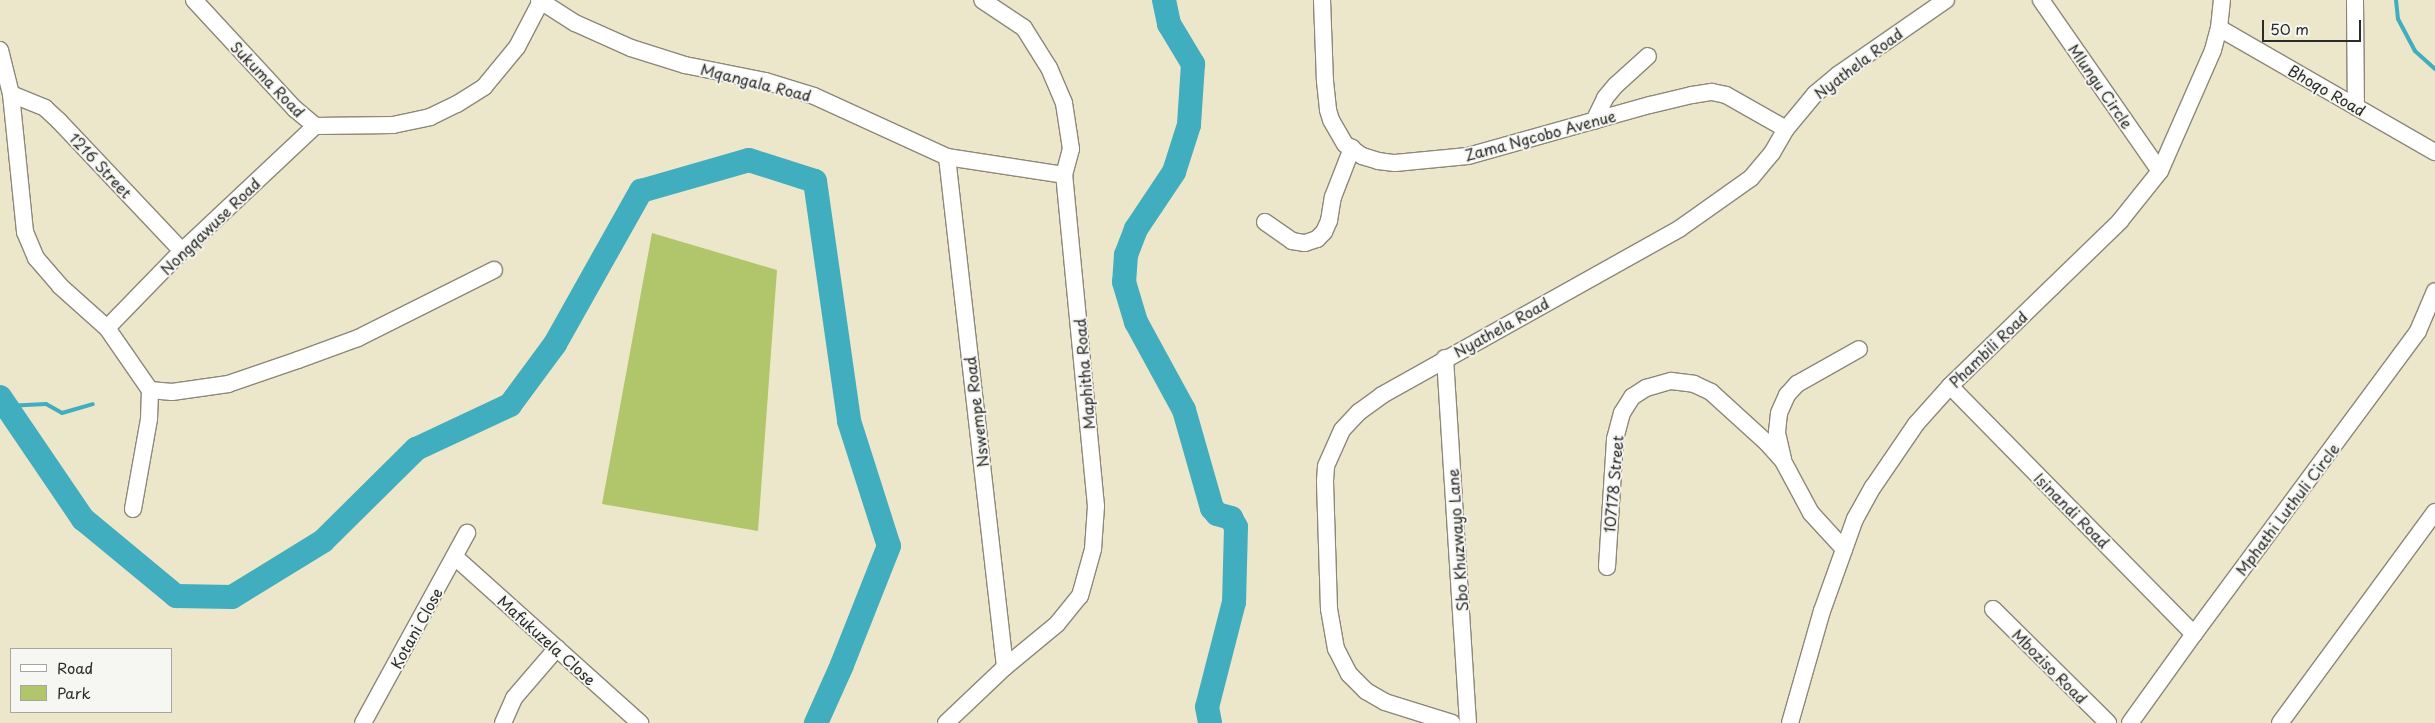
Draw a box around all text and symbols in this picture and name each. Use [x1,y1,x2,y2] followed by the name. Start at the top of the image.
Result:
[2265,10,2364,42] scale bar
[2270,17,2309,40] text: 50 m
[1810,24,1906,102] street label: Nyathela Road
[227,37,309,121] street label: Sukuma Road
[2065,39,2137,133] street label: Mlungu Circle
[699,59,813,105] street label: Mqangala Road
[2285,61,2369,119] street label: Bhoqo Road
[1462,106,1618,164] street label: Zama Ngcobo Avenue
[66,128,136,202] street label: 1216 Street
[156,174,264,278] street label: Nongqawuse Road
[1450,293,1552,361] street label: Nyathela Road
[1945,307,2031,391] street label: Phambili Road
[1070,318,1098,430] street label: Maphitha Road
[960,356,992,468] street label: Nswempe Road
[1600,434,1626,534] street label: 107178 Street
[2232,440,2342,578] street label: Mphathi Luthuli Circle
[1443,467,1471,613] street label: Sbo Khuzwayo Lane
[2031,469,2113,551] street label: Isinandi Road
[386,584,446,672] street label: Kotani Close
[494,591,600,689] street label: Mafukuzela Close
[2009,625,2091,707] street label: Mboziso Road
[10,648,172,713] legend
[57,656,93,679] text: Road
[57,681,91,704] text: Park

